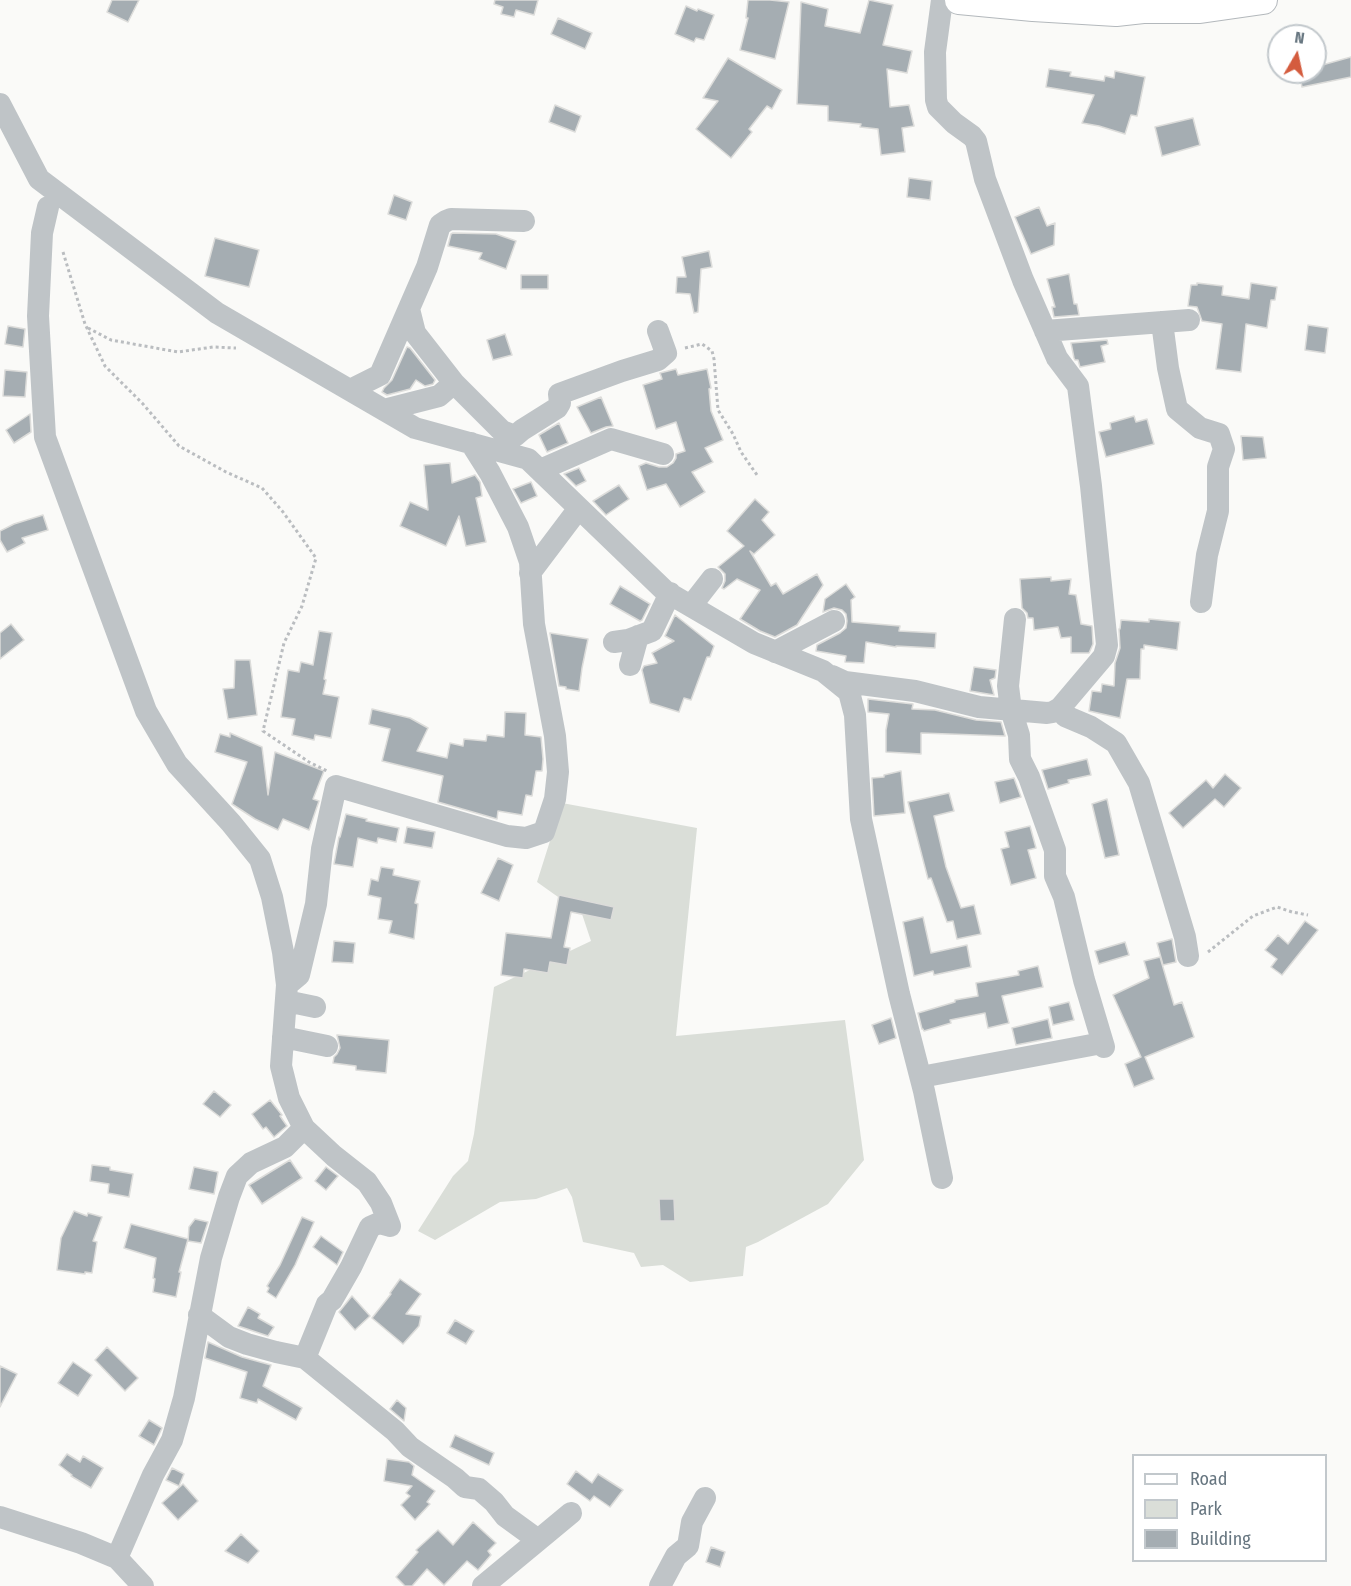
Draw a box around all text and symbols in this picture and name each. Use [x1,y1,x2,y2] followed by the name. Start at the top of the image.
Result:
[1267,24,1327,84] north arrow
[1293,28,1306,48] text: N
[1132,1454,1327,1562] legend
[1190,1468,1227,1490] text: Road
[1190,1498,1222,1520] text: Park
[1190,1528,1251,1550] text: Building

